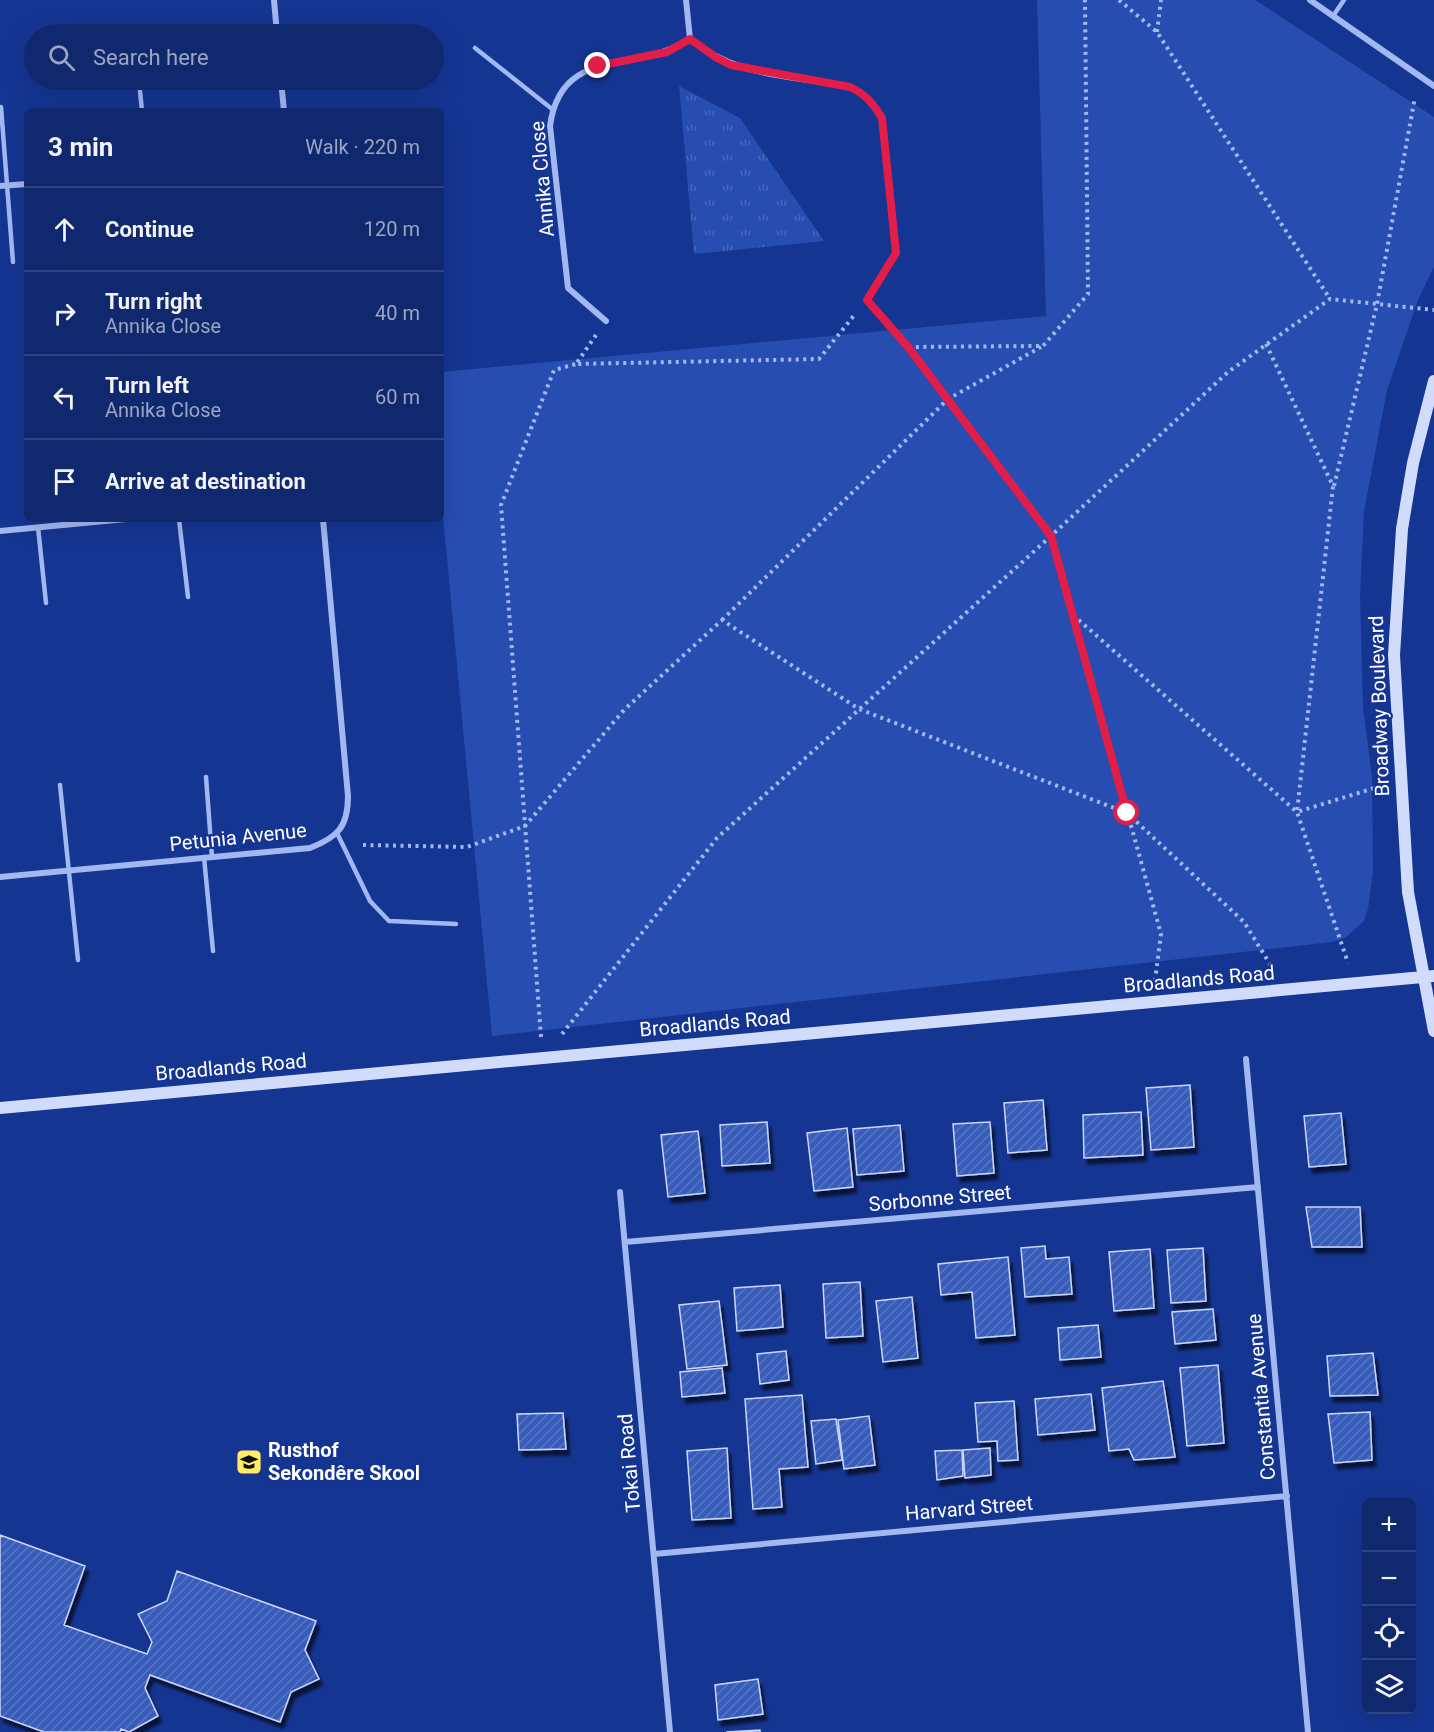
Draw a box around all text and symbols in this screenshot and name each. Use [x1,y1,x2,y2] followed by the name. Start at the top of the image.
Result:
[24,24,444,90] search box
[45,41,78,74] icon: search
[93,45,209,70] text: Search here
[584,52,610,78] route end
[525,120,559,238] street label: Annika Close
[48,132,113,162] text: 3 min
[305,135,420,159] text: Walk · 220 m
[48,213,81,246] icon: ahead
[105,217,194,242] text: Continue
[364,217,420,241] text: 120 m
[105,289,202,314] text: Turn right
[48,297,81,330] icon: right
[375,301,420,325] text: 40 m
[105,314,221,338] text: Annika Close
[105,373,189,398] text: Turn left
[48,381,81,414] icon: left
[375,385,420,409] text: 60 m
[105,398,221,422] text: Annika Close
[48,465,81,498] icon: arrive
[105,469,306,494] text: Arrive at destination
[1364,615,1394,797] street label: Broadway Boulevard
[1113,799,1139,825] route start
[168,818,308,856] street label: Petunia Avenue
[1122,960,1276,998] street label: Broadlands Road
[638,1004,792,1042] street label: Broadlands Road
[154,1048,308,1086] street label: Broadlands Road
[868,1180,1012,1216] street label: Sorbonne Street
[1242,1313,1280,1481] street label: Constantia Avenue
[613,1413,645,1513] street label: Tokai Road
[268,1438,420,1485] place label: Rusthof Sekondêre Skool
[234,1447,264,1477] school or university icon: Rusthof Sekondêre Skool
[904,1490,1034,1526] street label: Harvard Street
[1362,1498,1416,1714] map controls
[1362,1498,1416,1552] button: +
[1362,1552,1416,1606] button: −
[1362,1606,1416,1660] button: locate
[1362,1660,1416,1714] button: layers

